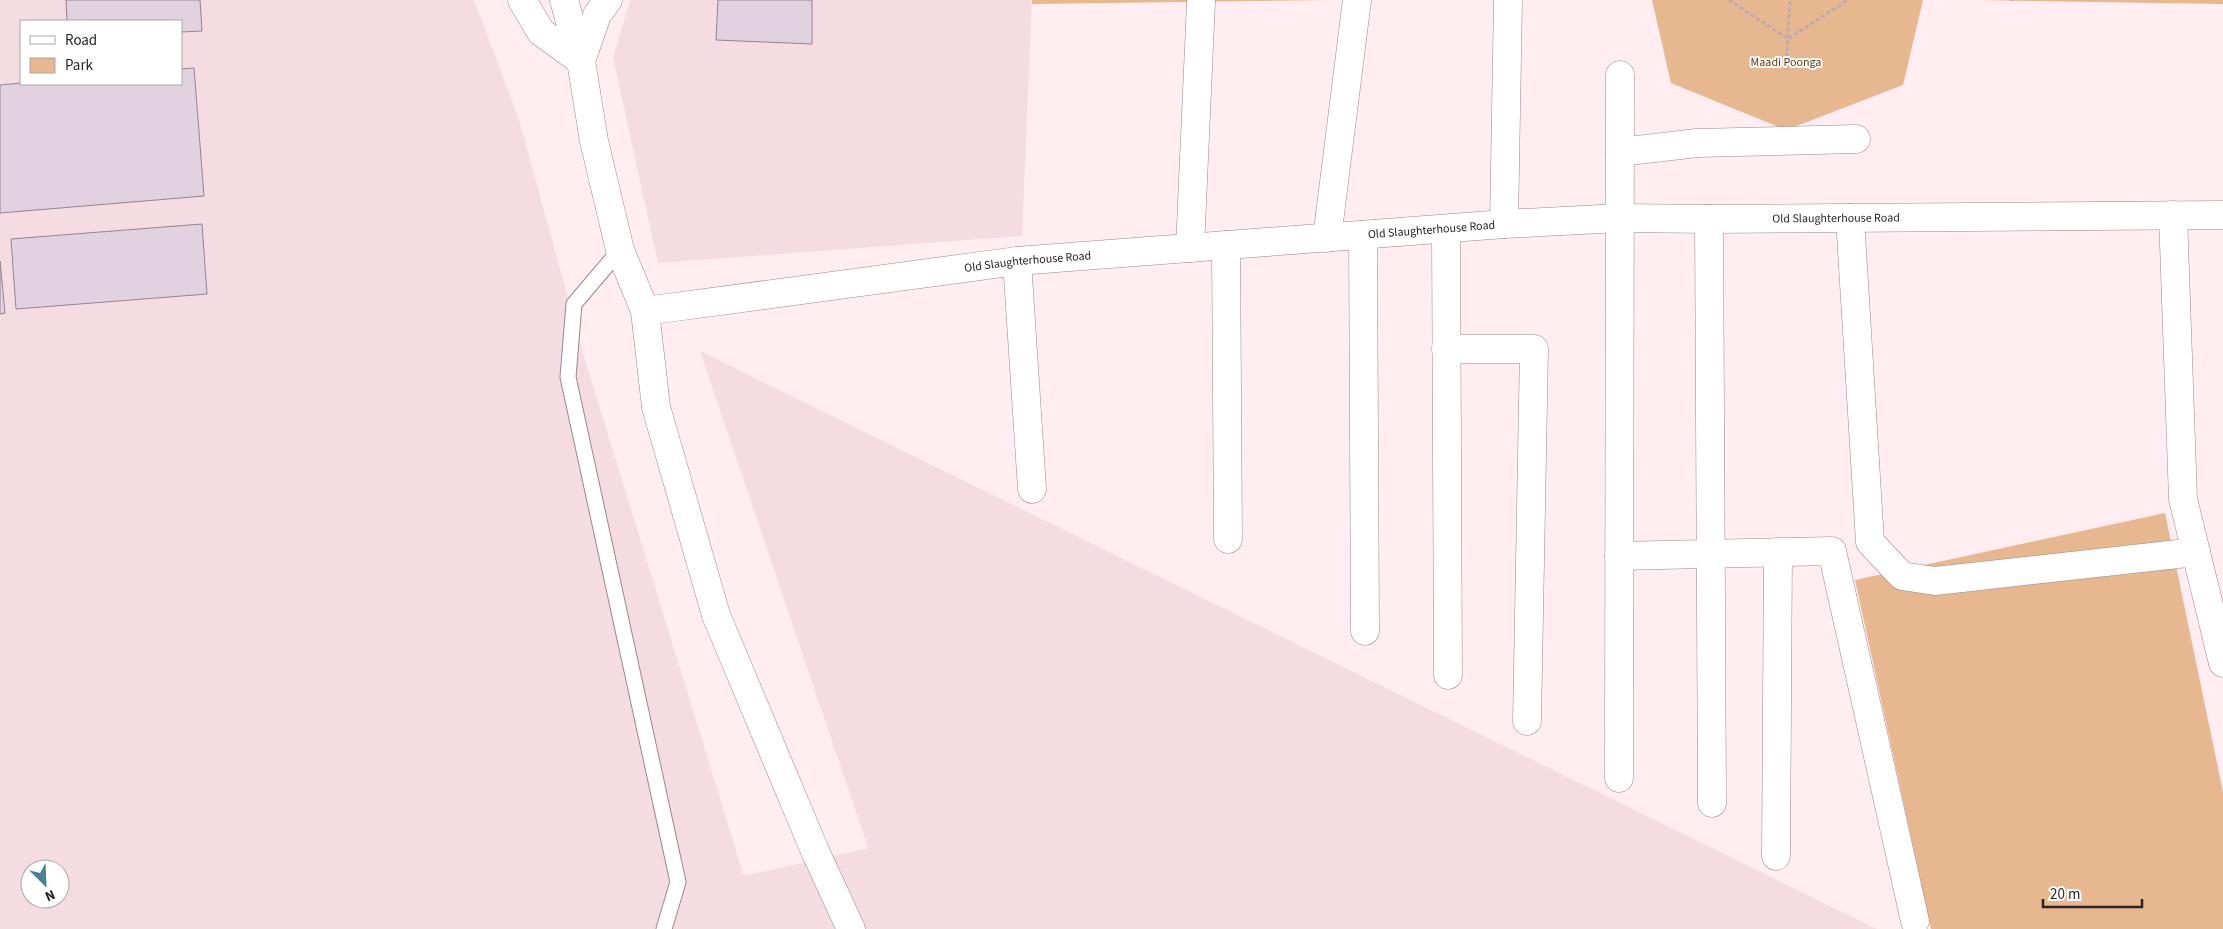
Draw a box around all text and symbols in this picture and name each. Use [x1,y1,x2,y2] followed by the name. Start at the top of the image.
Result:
[20,20,182,85] legend
[65,30,97,51] text: Road
[1751,54,1821,71] park label: Maadi Poonga
[65,55,94,76] text: Park
[1772,210,1900,228] street label: Old Slaughterhouse Road
[1367,217,1496,243] street label: Old Slaughterhouse Road
[963,247,1092,277] street label: Old Slaughterhouse Road
[20,859,70,909] north arrow
[2043,876,2142,908] scale bar
[42,884,58,906] text: N
[2050,884,2080,905] text: 20 m

